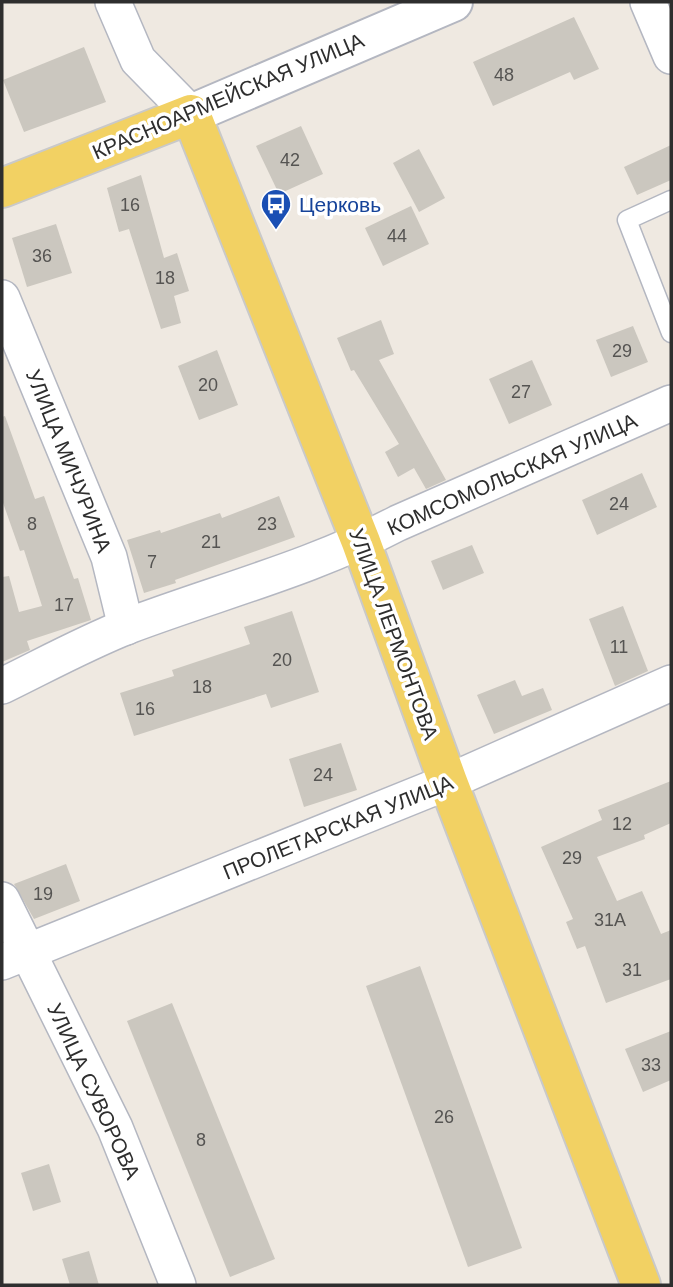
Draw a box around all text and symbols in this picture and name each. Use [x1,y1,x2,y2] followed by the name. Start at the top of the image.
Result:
[89,28,367,164] street label: КРАСНОАРМЕЙСКАЯ УЛИЦА
[494,65,514,85] house number: 48
[280,150,300,170] house number: 42
[259,187,293,231] bus stop icon: Церковь
[299,193,381,216] place label: Церковь
[120,195,140,215] house number: 16
[387,226,407,246] house number: 44
[32,246,52,266] house number: 36
[155,268,175,288] house number: 18
[612,341,632,361] house number: 29
[22,366,116,556] street label: УЛИЦА МИЧУРИНА
[198,375,218,395] house number: 20
[511,382,531,402] house number: 27
[384,408,640,540] street label: КОМСОМОЛЬСКАЯ УЛИЦА
[609,494,629,514] house number: 24
[27,514,37,534] house number: 8
[257,514,277,534] house number: 23
[345,525,443,743] street label: УЛИЦА ЛЕРМОНТОВА
[201,532,221,552] house number: 21
[147,552,157,572] house number: 7
[54,595,74,615] house number: 17
[610,637,628,657] house number: 11
[272,650,292,670] house number: 20
[192,677,212,697] house number: 18
[135,699,155,719] house number: 16
[313,765,333,785] house number: 24
[220,770,456,884] street label: ПРОЛЕТАРСКАЯ УЛИЦА
[612,814,632,834] house number: 12
[562,848,582,868] house number: 29
[33,884,53,904] house number: 19
[594,910,626,930] house number: 31А
[622,960,642,980] house number: 31
[43,999,145,1183] street label: УЛИЦА СУВОРОВА
[641,1055,661,1075] house number: 33
[434,1107,454,1127] house number: 26
[196,1130,206,1150] house number: 8

